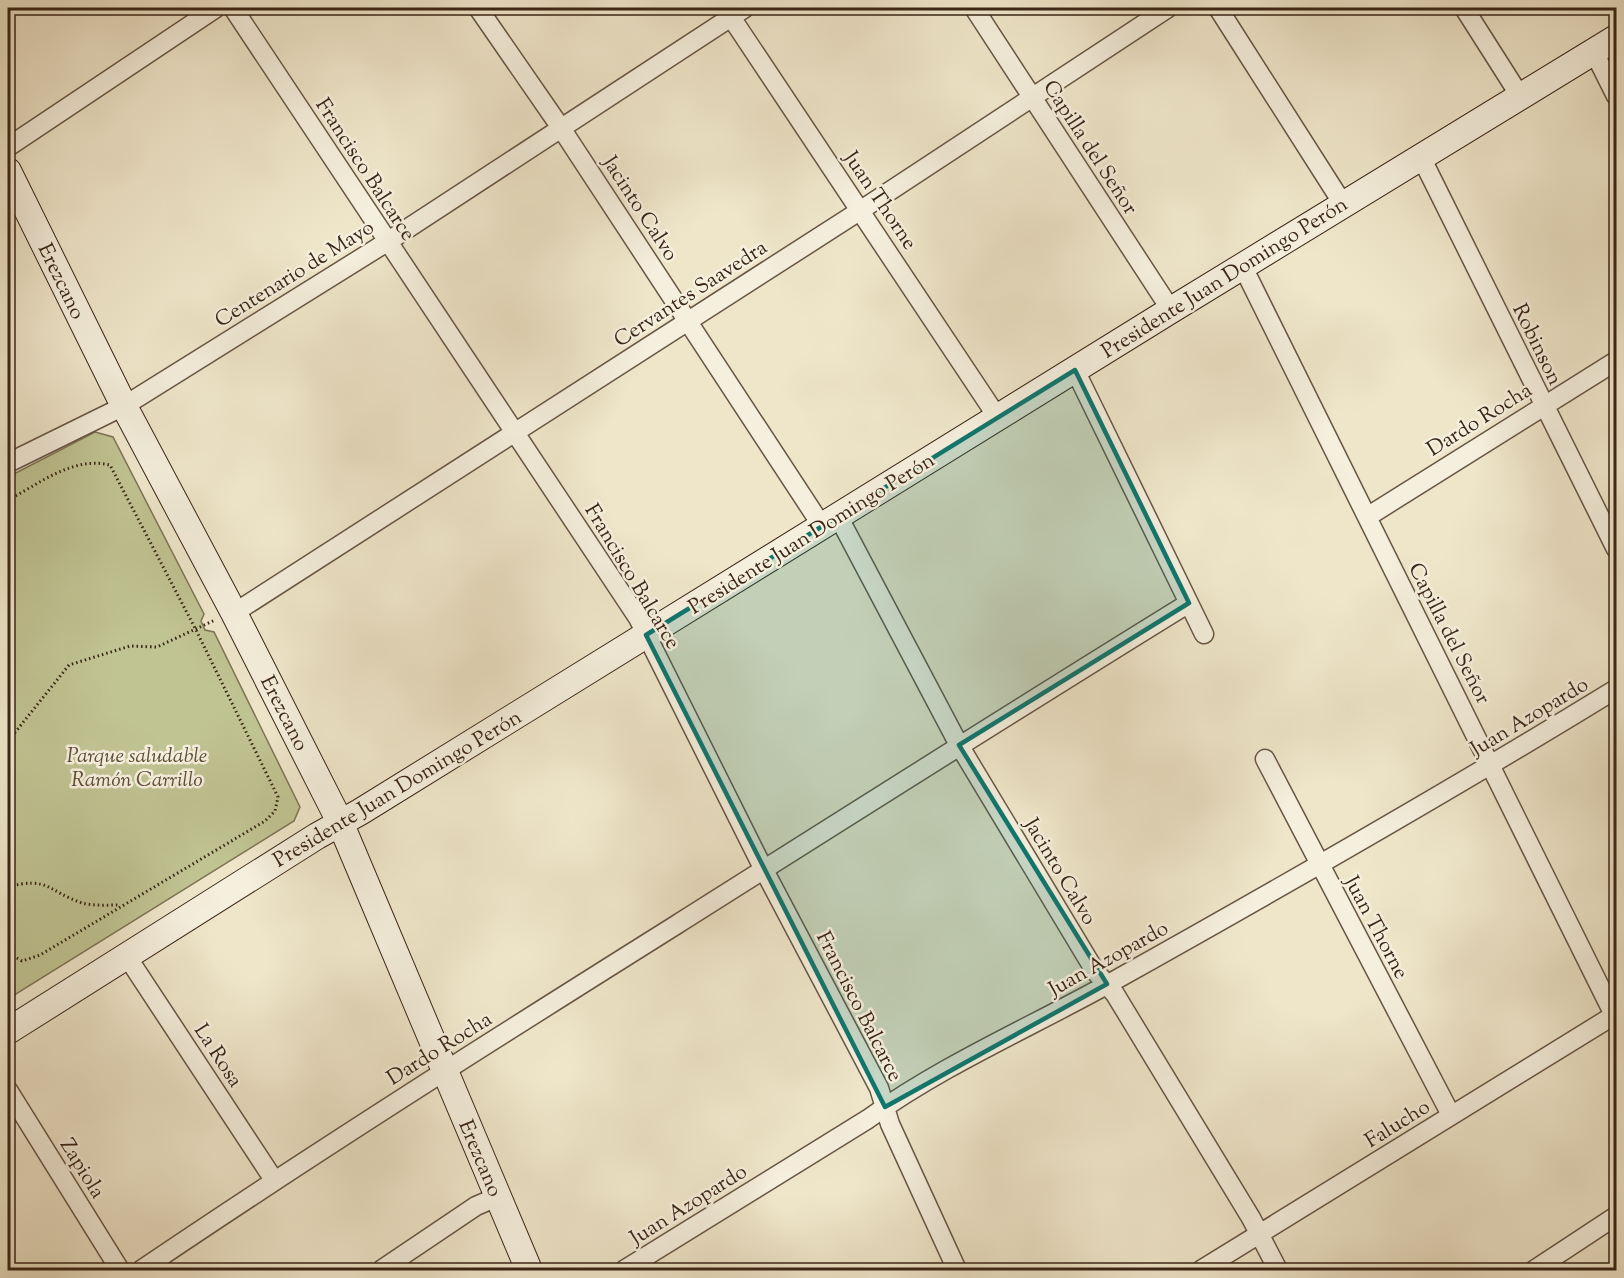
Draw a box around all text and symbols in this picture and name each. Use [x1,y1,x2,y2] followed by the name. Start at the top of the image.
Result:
[1034,75,1144,221] street label: Capilla del Señor
[307,93,422,247] street label: Francisco Balcarce
[835,145,923,256] street label: Juan Thorne
[593,150,685,268] street label: Jacinto Calvo
[1096,190,1354,367] street label: Presidente Juan Domingo Perón
[210,214,381,336] street label: Centenario de Mayo
[608,234,774,356] street label: Cervantes Saavedra
[29,239,91,325] street label: Erezcano
[1503,299,1569,391] street label: Robinson
[1422,376,1539,465] street label: Dardo Rocha
[683,446,941,623] street label: Presidente Juan Domingo Perón
[576,499,687,655] street label: Francisco Balcarce
[1400,558,1497,710] street label: Capilla del Señor
[251,671,315,757] street label: Erezcano
[1464,671,1595,765] street label: Juan Azopardo
[268,703,528,876] street label: Presidente Juan Domingo Perón
[67,742,207,796] park label: Parque saludable Ramón Carrillo
[1015,812,1103,931] street label: Jacinto Calvo
[1335,870,1415,985] street label: Juan Thorne
[1043,914,1174,1006] street label: Juan Azopardo
[807,927,909,1087] street label: Francisco Balcarce
[382,1005,499,1094] street label: Dardo Rocha
[185,1018,249,1094] street label: La Rosa
[1360,1093,1436,1156] street label: Falucho
[449,1116,509,1202] street label: Erezcano
[51,1133,112,1205] street label: Zapiola
[624,1158,753,1254] street label: Juan Azopardo

